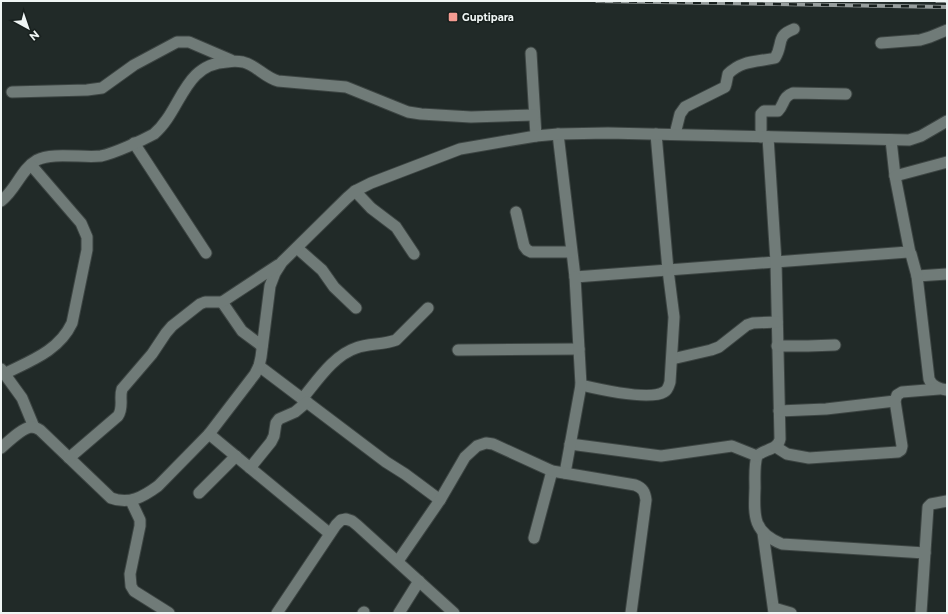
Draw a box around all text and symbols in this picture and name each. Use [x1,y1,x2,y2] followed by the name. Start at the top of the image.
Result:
[8,8,48,48] north arrow
[447,11,459,23] marker: Guptipara
[462,11,514,24] place label: Guptipara
[27,27,42,44] text: N

